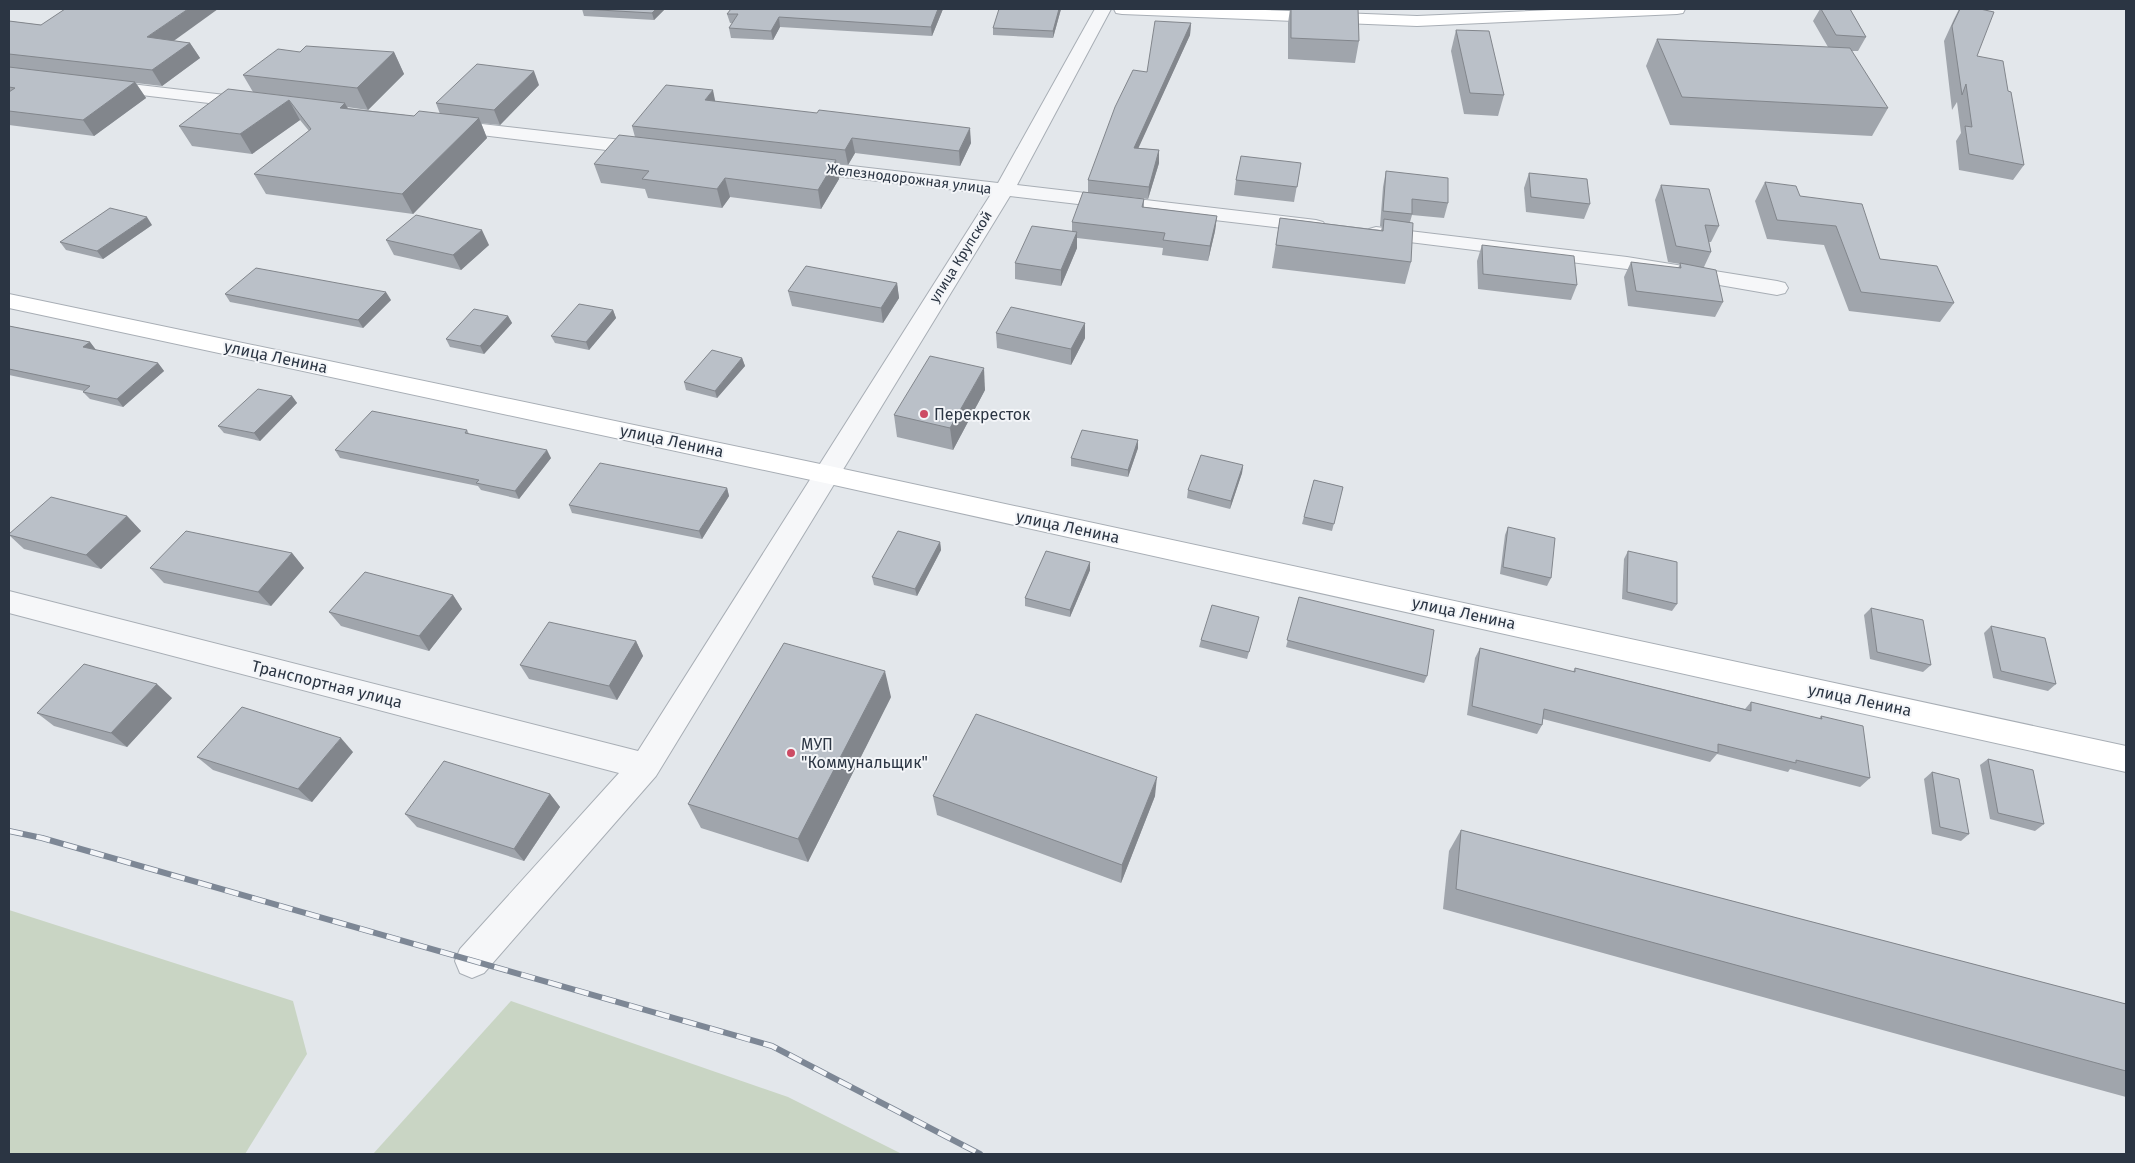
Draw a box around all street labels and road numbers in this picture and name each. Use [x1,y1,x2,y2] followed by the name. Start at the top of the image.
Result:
[825,160,993,198] street label: Железнодорожная улица
[926,208,996,306] street label: улица Крупской
[222,337,330,377] street label: улица Ленина
[618,421,726,461] street label: улица Ленина
[1014,507,1122,547] street label: улица Ленина
[1410,593,1518,633] street label: улица Ленина
[250,656,404,712] street label: Транспортная улица
[1806,680,1914,720] street label: улица Ленина

